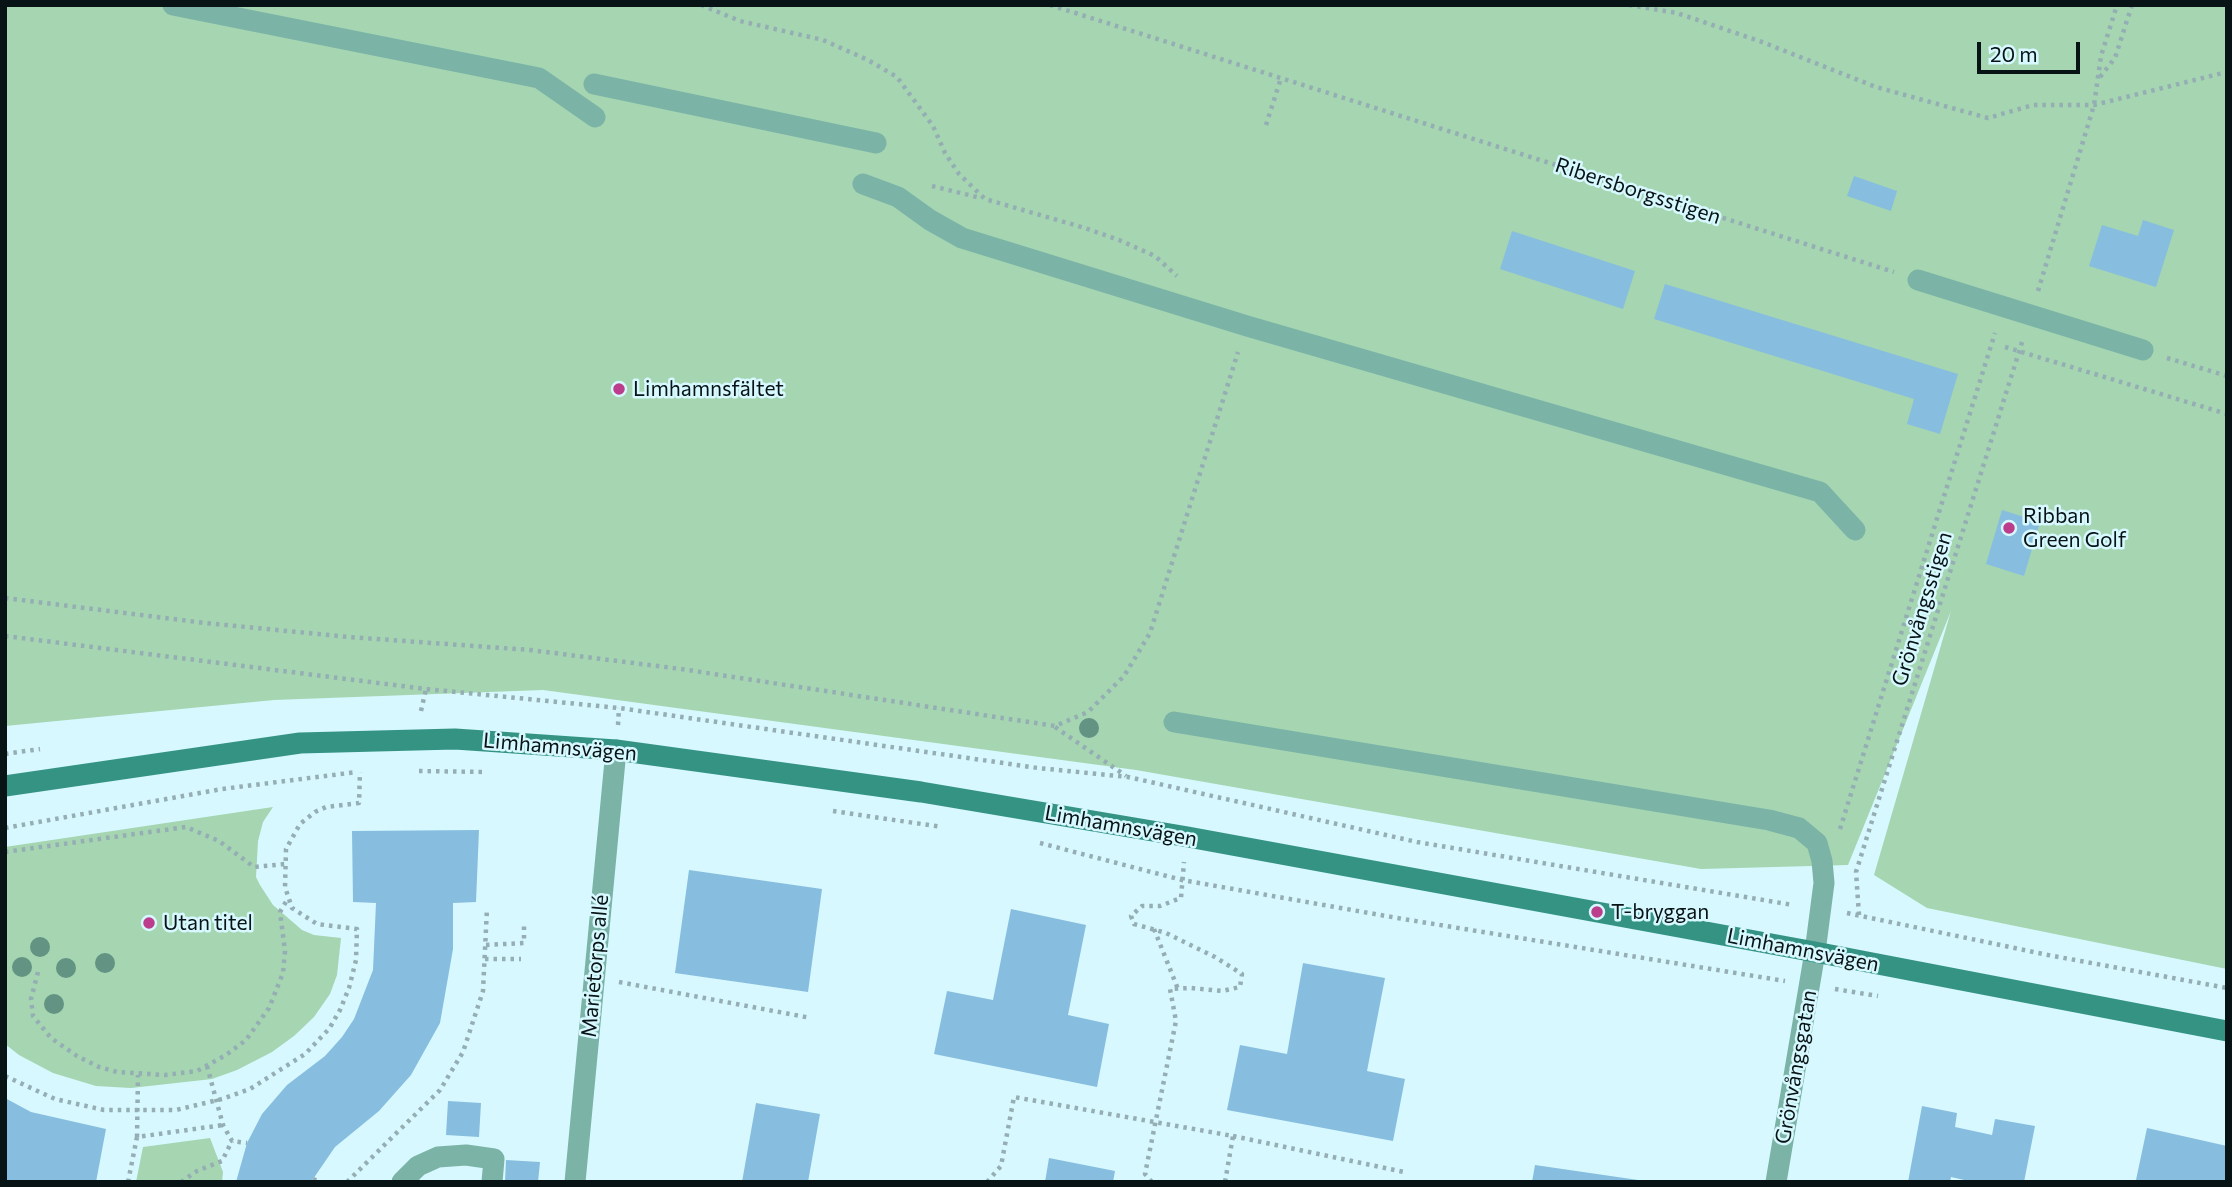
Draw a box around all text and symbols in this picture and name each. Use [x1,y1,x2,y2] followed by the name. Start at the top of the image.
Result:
[1980,28,2083,72] scale bar
[1990,41,2038,66] text: 20 m
[1552,152,1724,230] street label: Ribersborgsstigen
[633,376,784,402] place label: Limhamnsfältet
[611,381,627,397] marker: Limhamnsfältet
[2023,503,2126,553] place label: Ribban Green Golf
[2001,520,2017,536] marker: Ribban Green Golf
[1887,529,1957,689] street label: Grönvångsstigen
[482,728,638,766] street label: Limhamnsvägen
[1043,800,1199,852] street label: Limhamnsvägen
[576,893,614,1039] street label: Marietorps allé
[1611,899,1709,925] place label: T-bryggan
[1589,904,1605,920] marker: T-bryggan
[163,910,253,936] place label: Utan titel
[141,915,157,931] marker: Utan titel
[1725,923,1881,977] street label: Limhamnsvägen
[1770,988,1822,1146] street label: Grönvångsgatan

